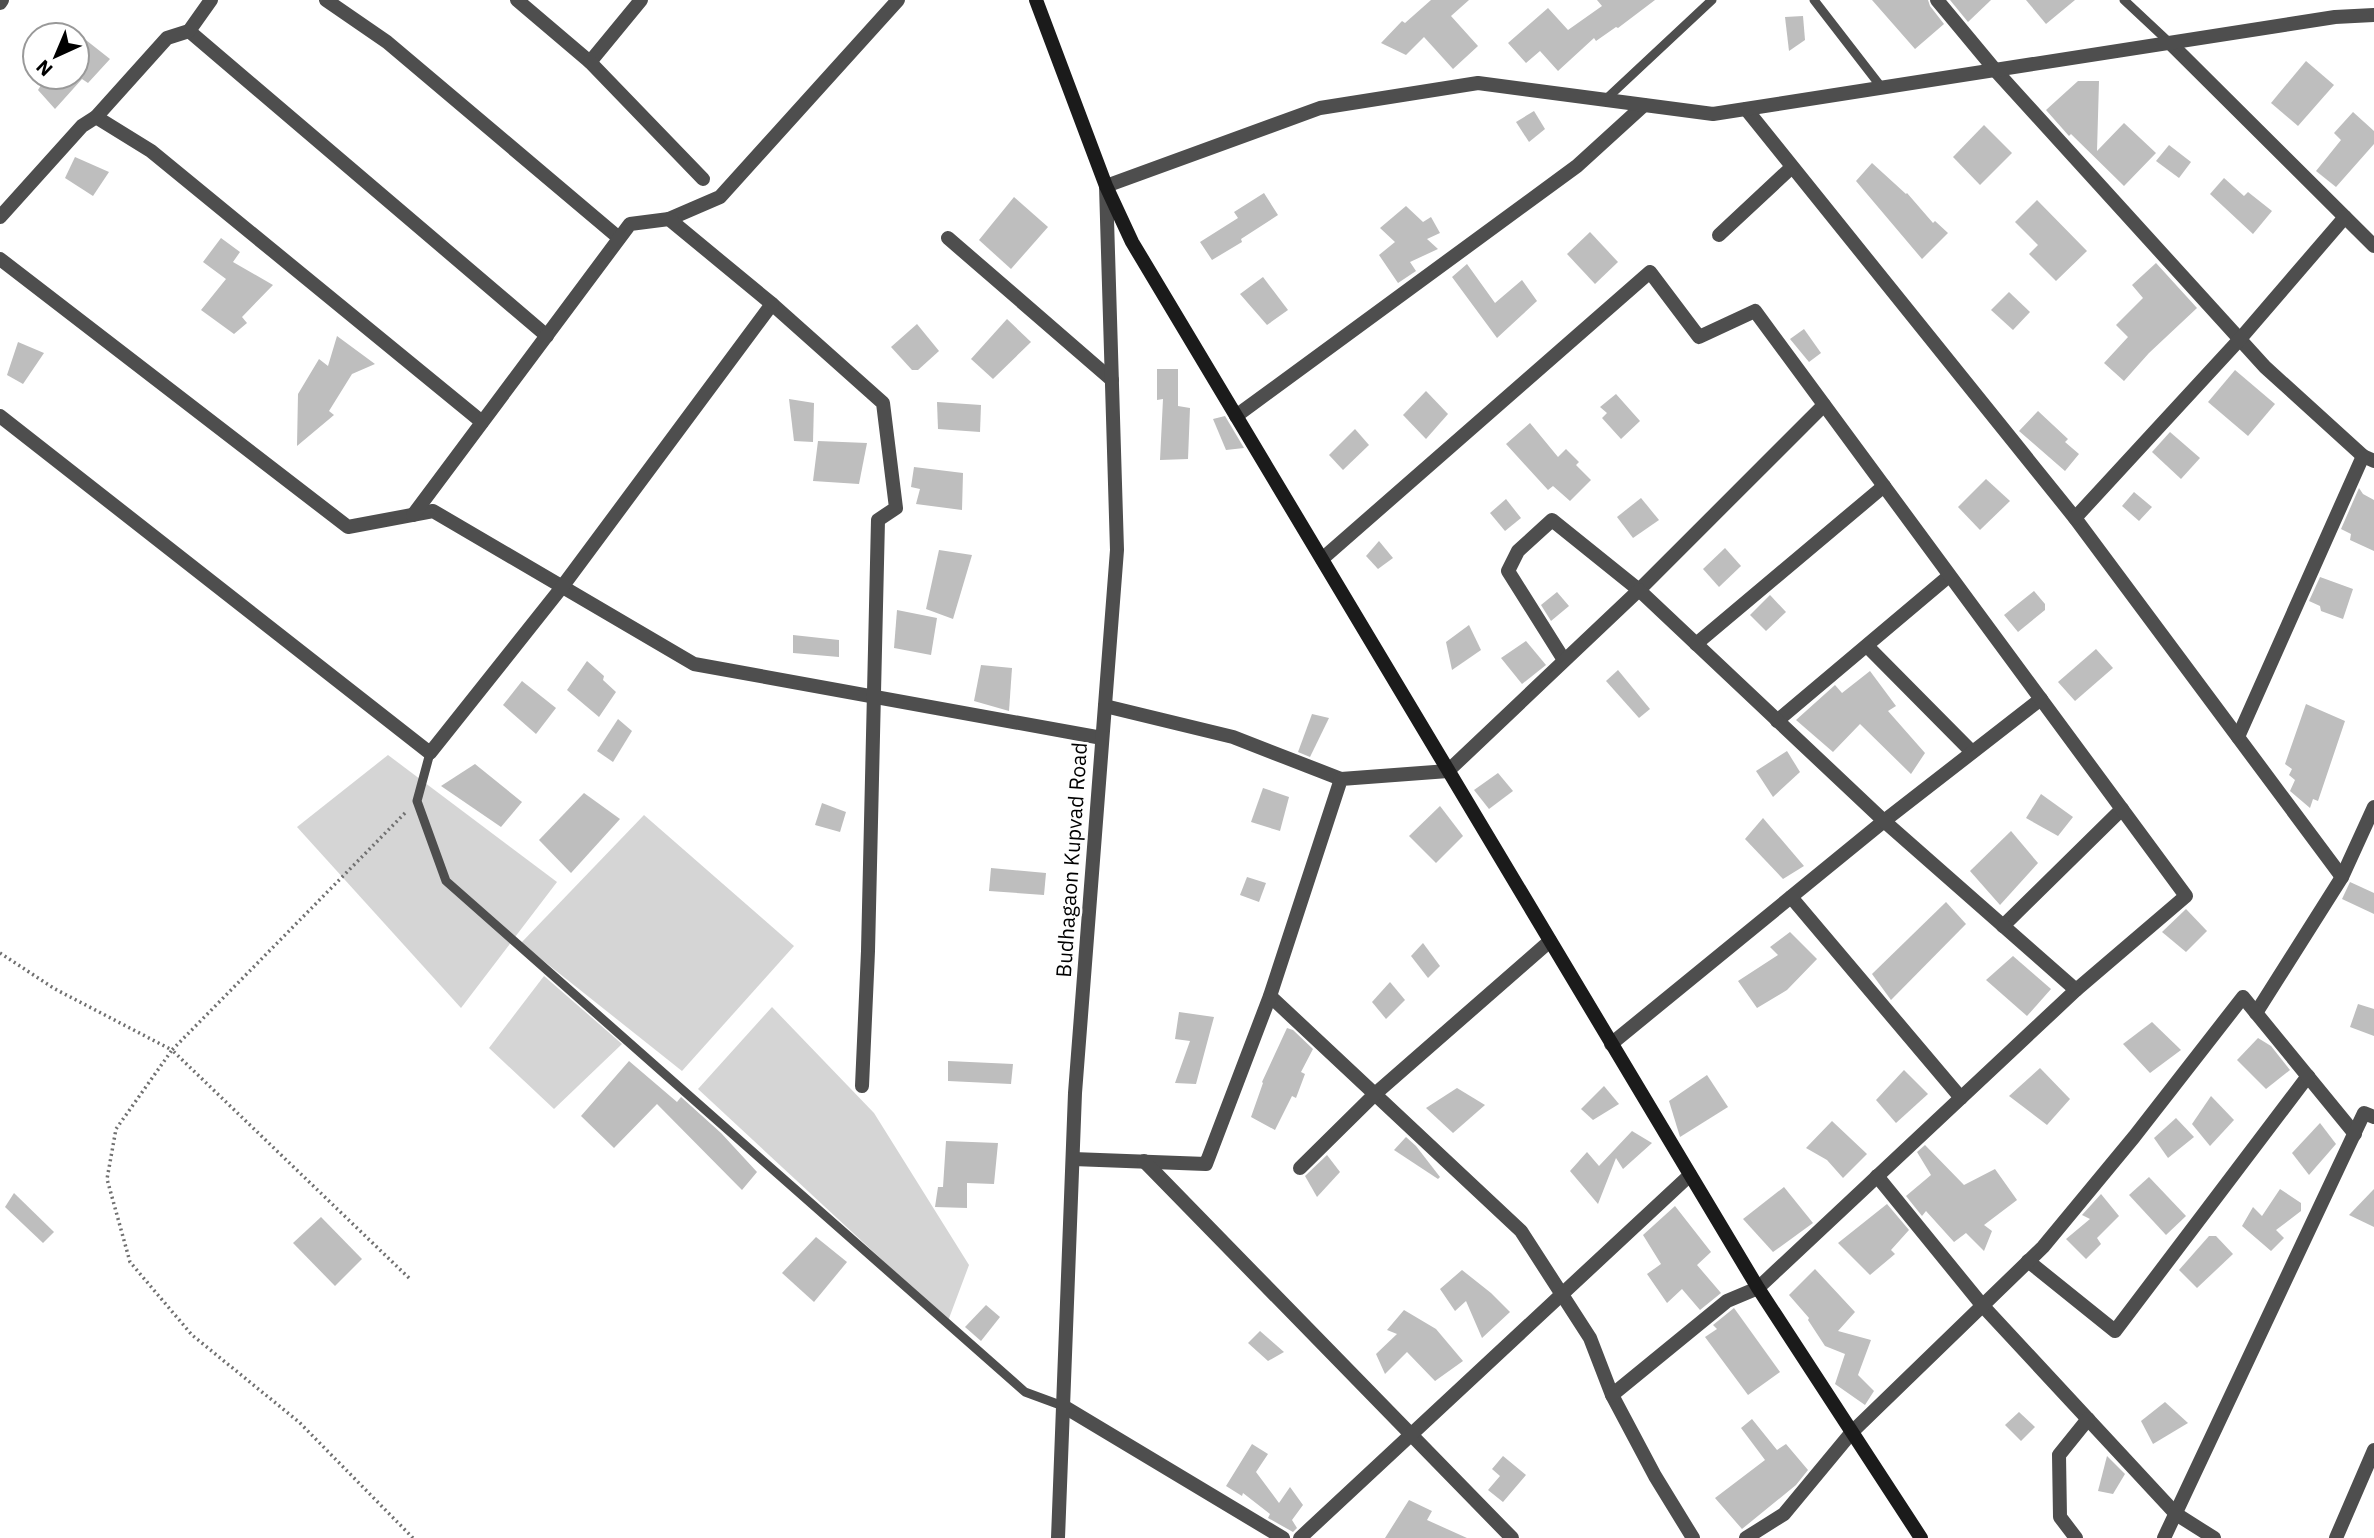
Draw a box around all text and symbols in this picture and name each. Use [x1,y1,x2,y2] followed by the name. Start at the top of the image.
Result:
[21,21,91,91] north arrow
[31,55,57,82] text: N
[1049,741,1093,978] street label: Budhagaon Kupvad Road

